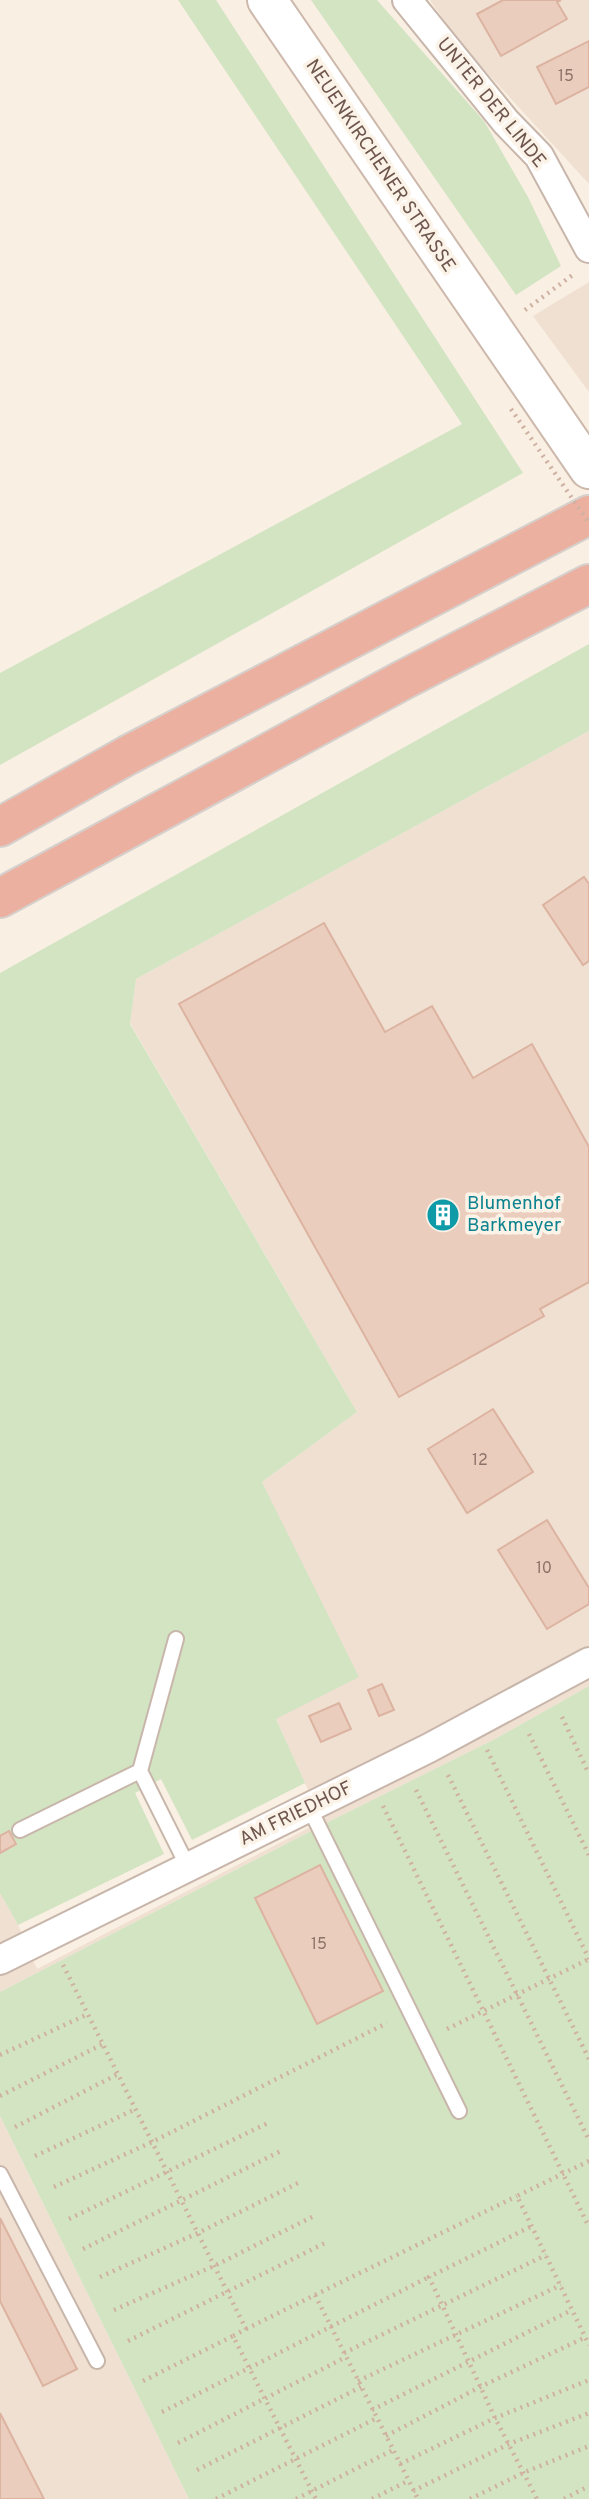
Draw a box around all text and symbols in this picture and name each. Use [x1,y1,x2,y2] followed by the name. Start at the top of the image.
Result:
[431,33,551,173] street label: UNTER DER LINDE
[300,55,460,277] street label: NEUENKIRCHENER STRASSE
[558,67,574,87] house number: 15
[467,1192,562,1238] place label: Blumenhof Barkmeyer
[424,1196,462,1234] building icon: Blumenhof Barkmeyer
[472,1451,488,1471] house number: 12
[536,1559,552,1579] house number: 10
[236,1776,356,1852] street label: AM FRIEDHOF
[311,1935,327,1955] house number: 15

